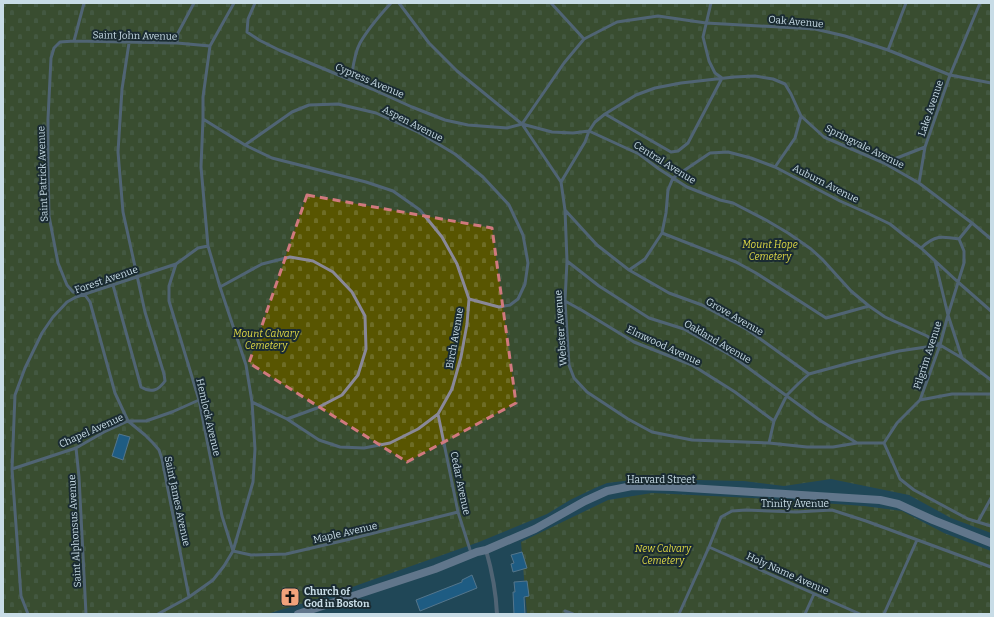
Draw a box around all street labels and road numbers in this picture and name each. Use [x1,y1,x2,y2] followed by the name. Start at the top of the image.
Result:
[768,14,824,30] street label: Oak Avenue
[92,29,177,43] street label: Saint John Avenue
[333,61,406,101] street label: Cypress Avenue
[916,79,946,138] street label: Lake Avenue
[380,103,445,144] street label: Aspen Avenue
[823,122,906,171] street label: Springvale Avenue
[35,126,51,222] street label: Saint Patrick Avenue
[631,139,698,187] street label: Central Avenue
[790,162,861,206] street label: Auburn Avenue
[73,264,140,296] street label: Forest Avenue
[552,290,570,366] street label: Webster Avenue
[703,295,766,338] street label: Grove Avenue
[444,307,466,370] street label: Birch Avenue
[682,318,753,366] street label: Oakland Avenue
[911,320,945,391] street label: Pilgrim Avenue
[624,323,703,368] street label: Elmwood Avenue
[193,377,223,457] street label: Hemlock Avenue
[57,411,126,450] street label: Chapel Avenue
[447,450,473,516] street label: Cedar Avenue
[162,455,192,547] street label: Saint James Avenue
[66,474,84,588] street label: Saint Alphonsus Avenue
[627,474,696,486] street label: Harvard Street
[761,498,829,510] street label: Trinity Avenue
[312,520,379,546] street label: Maple Avenue
[745,550,831,597] street label: Holy Name Avenue

